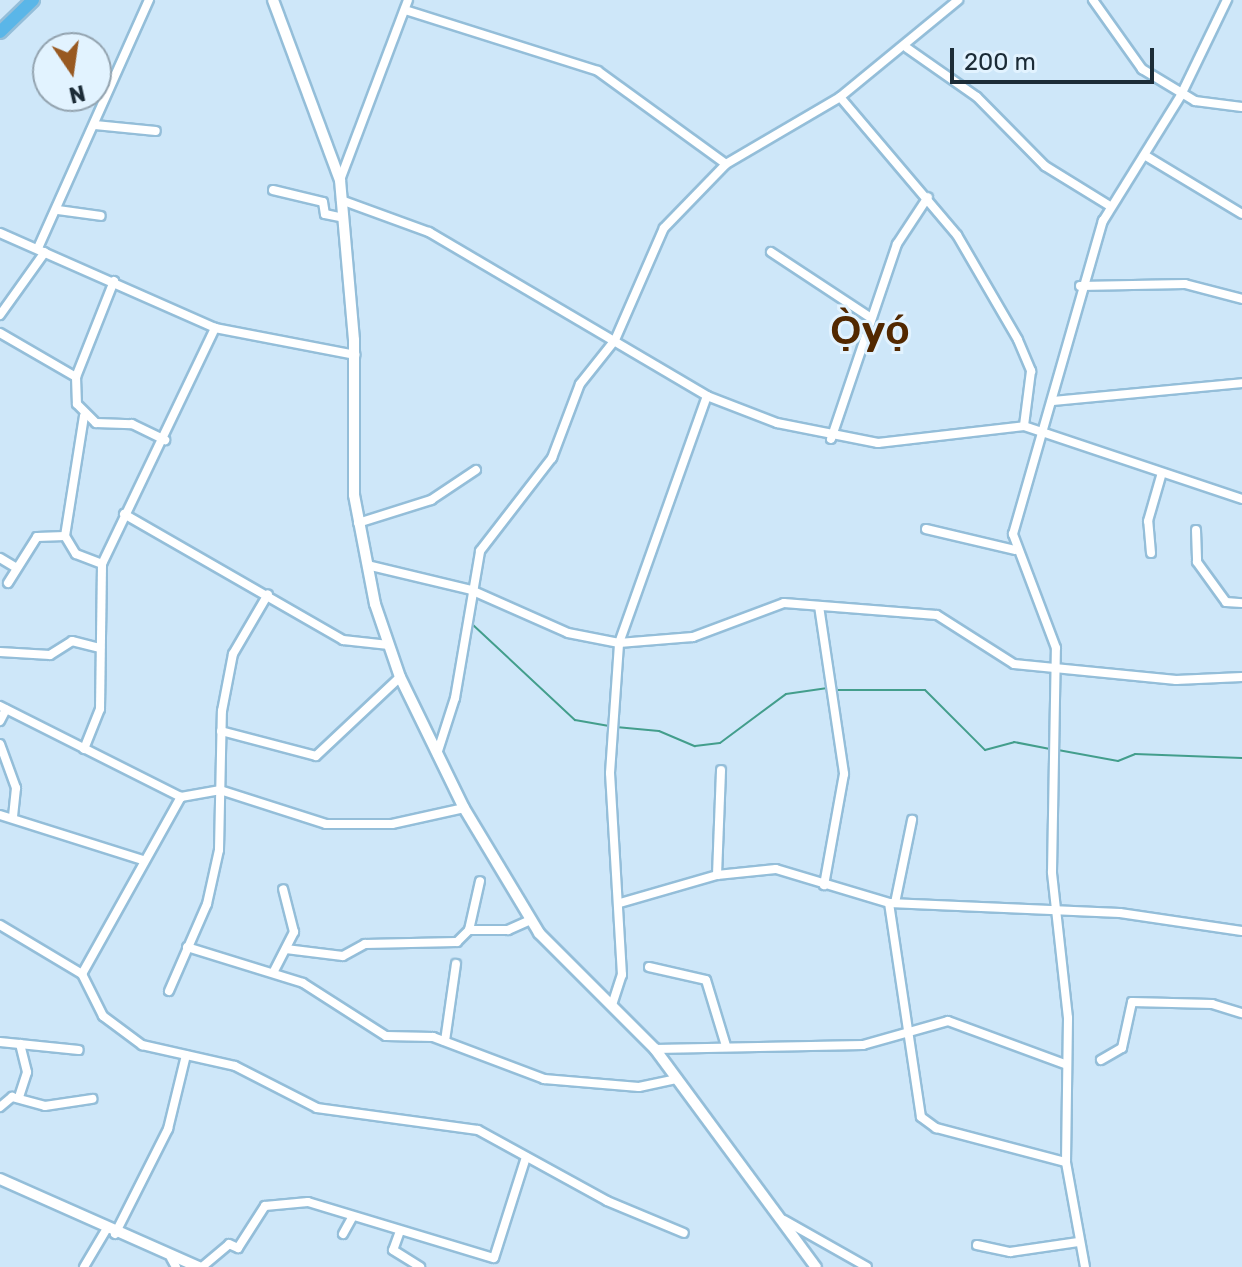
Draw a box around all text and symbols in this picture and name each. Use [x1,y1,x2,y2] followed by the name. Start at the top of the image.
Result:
[32,32,112,112] north arrow
[954,32,1158,82] scale bar
[964,48,1036,76] text: 200 m
[66,79,88,109] text: N
[830,307,910,355] district label: Ọ̀yọ́

